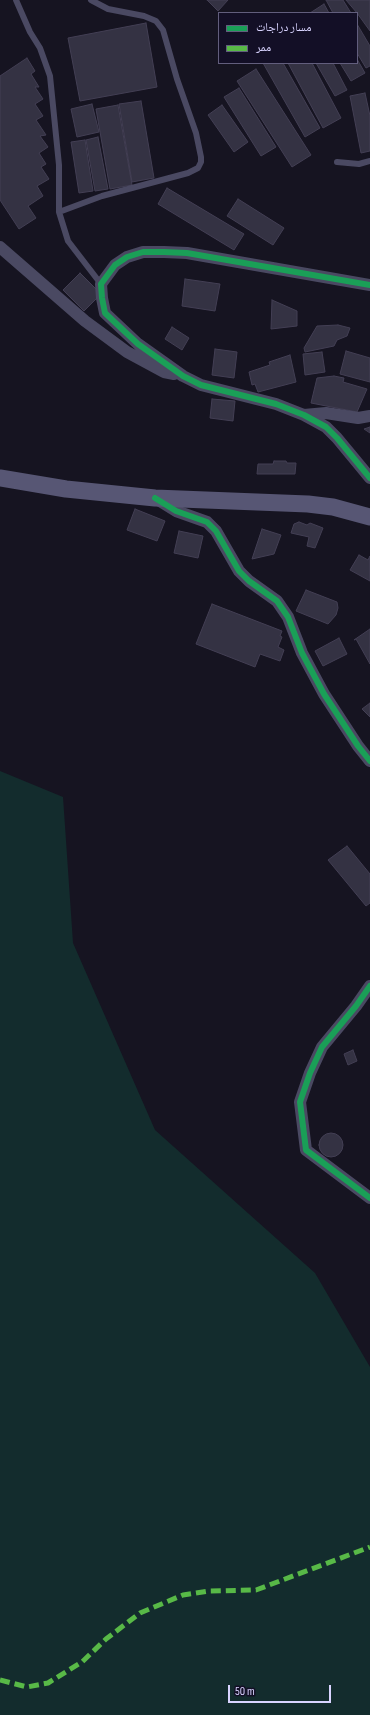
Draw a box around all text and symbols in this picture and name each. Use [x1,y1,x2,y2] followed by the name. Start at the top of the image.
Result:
[218,12,358,64] legend
[256,20,311,35] text: مسار دراجات
[256,40,271,55] text: ممر
[230,1677,333,1703] scale bar
[235,1684,255,1699] text: 50 m

